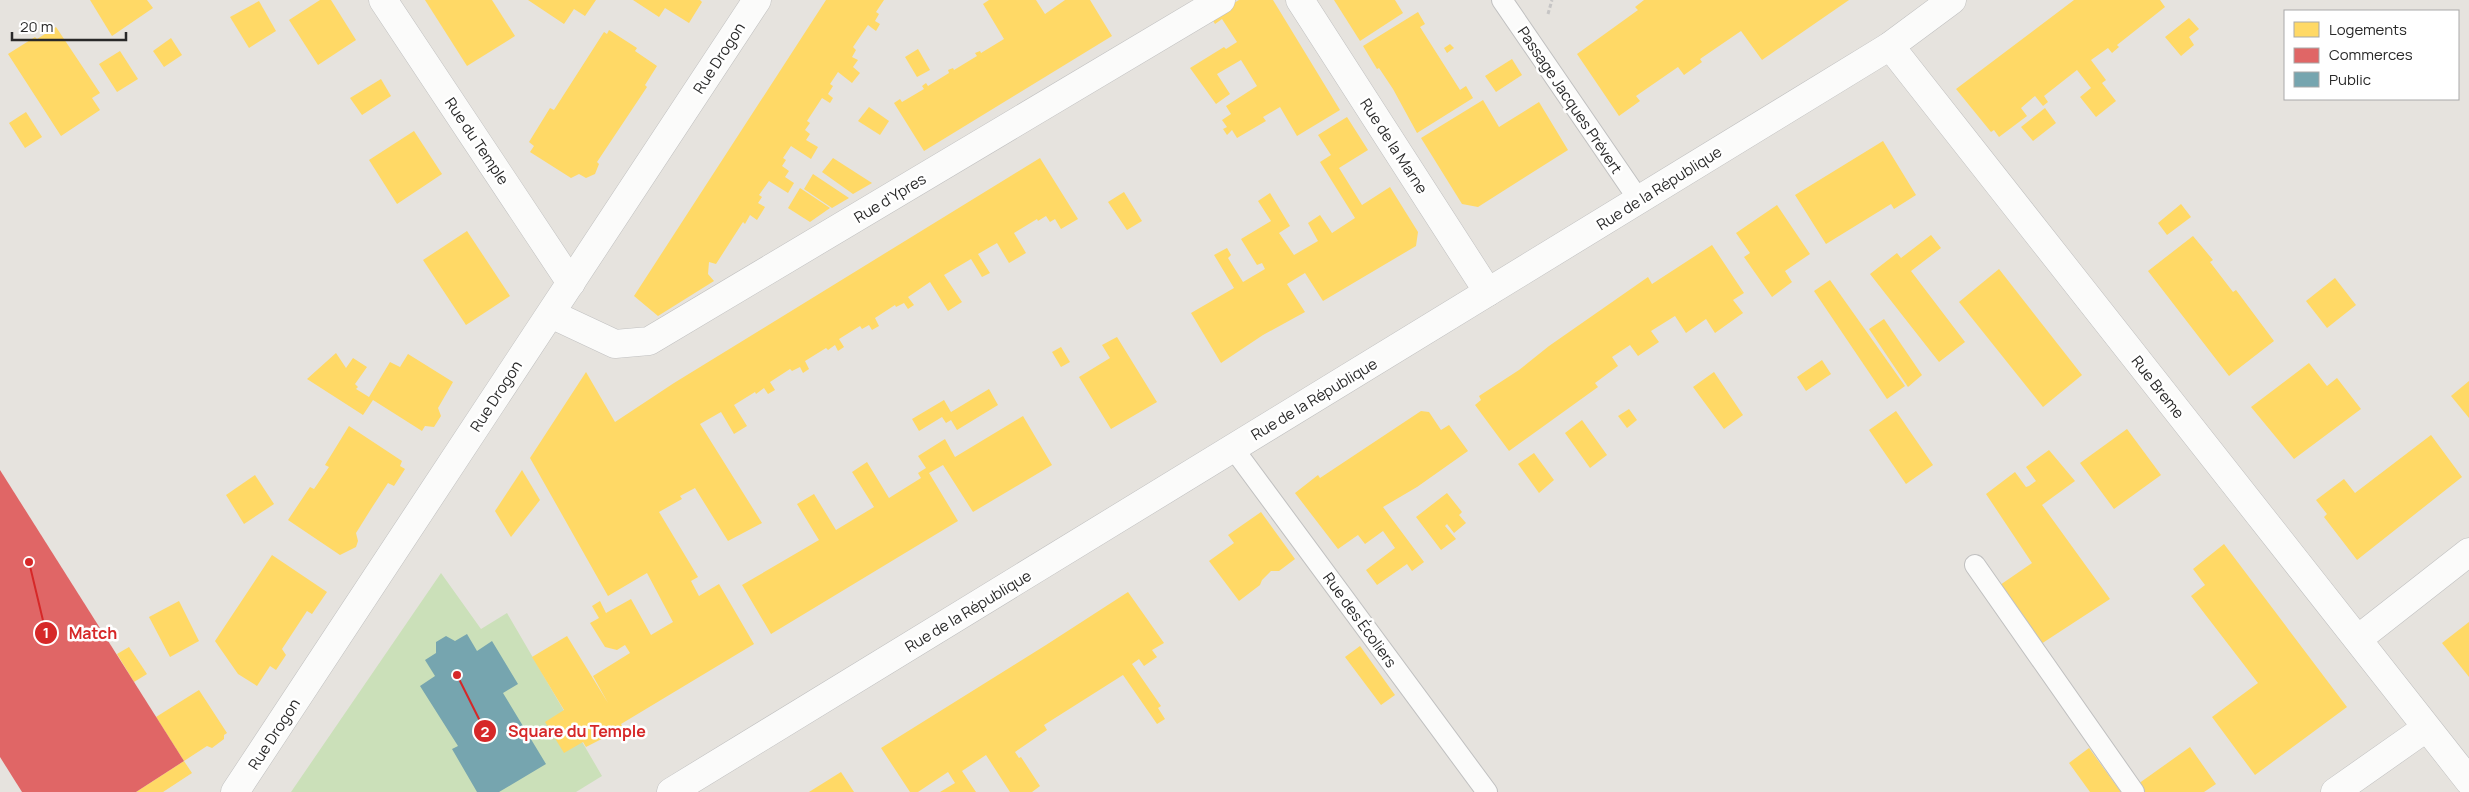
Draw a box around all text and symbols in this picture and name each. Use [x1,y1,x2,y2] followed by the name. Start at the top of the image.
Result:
[12,10,126,42] scale bar
[2284,10,2459,100] legend
[20,16,53,37] text: 20 m
[688,18,750,98] street label: Rue Drogon
[2329,19,2407,40] text: Logements
[1513,22,1627,178] street label: Passage Jacques Prévert
[2329,44,2413,65] text: Commerces
[2329,69,2371,90] text: Public
[440,93,514,189] street label: Rue du Temple
[1355,94,1433,198] street label: Rue de la Marne
[1592,141,1726,235] street label: Rue de la République
[850,168,930,228] street label: Rue d'Ypres
[2127,351,2189,423] street label: Rue Breme
[1247,353,1381,445] street label: Rue de la République
[465,356,527,436] street label: Rue Drogon
[901,565,1035,657] street label: Rue de la République
[1318,568,1402,672] street label: Rue des Écoliers
[34,617,127,648] callout: Match
[43,622,49,643] text: 1
[69,622,117,644] text: Match
[243,694,305,774] street label: Rue Drogon
[473,716,656,747] callout: Square du Temple
[508,720,646,742] text: Square du Temple
[481,721,490,742] text: 2

